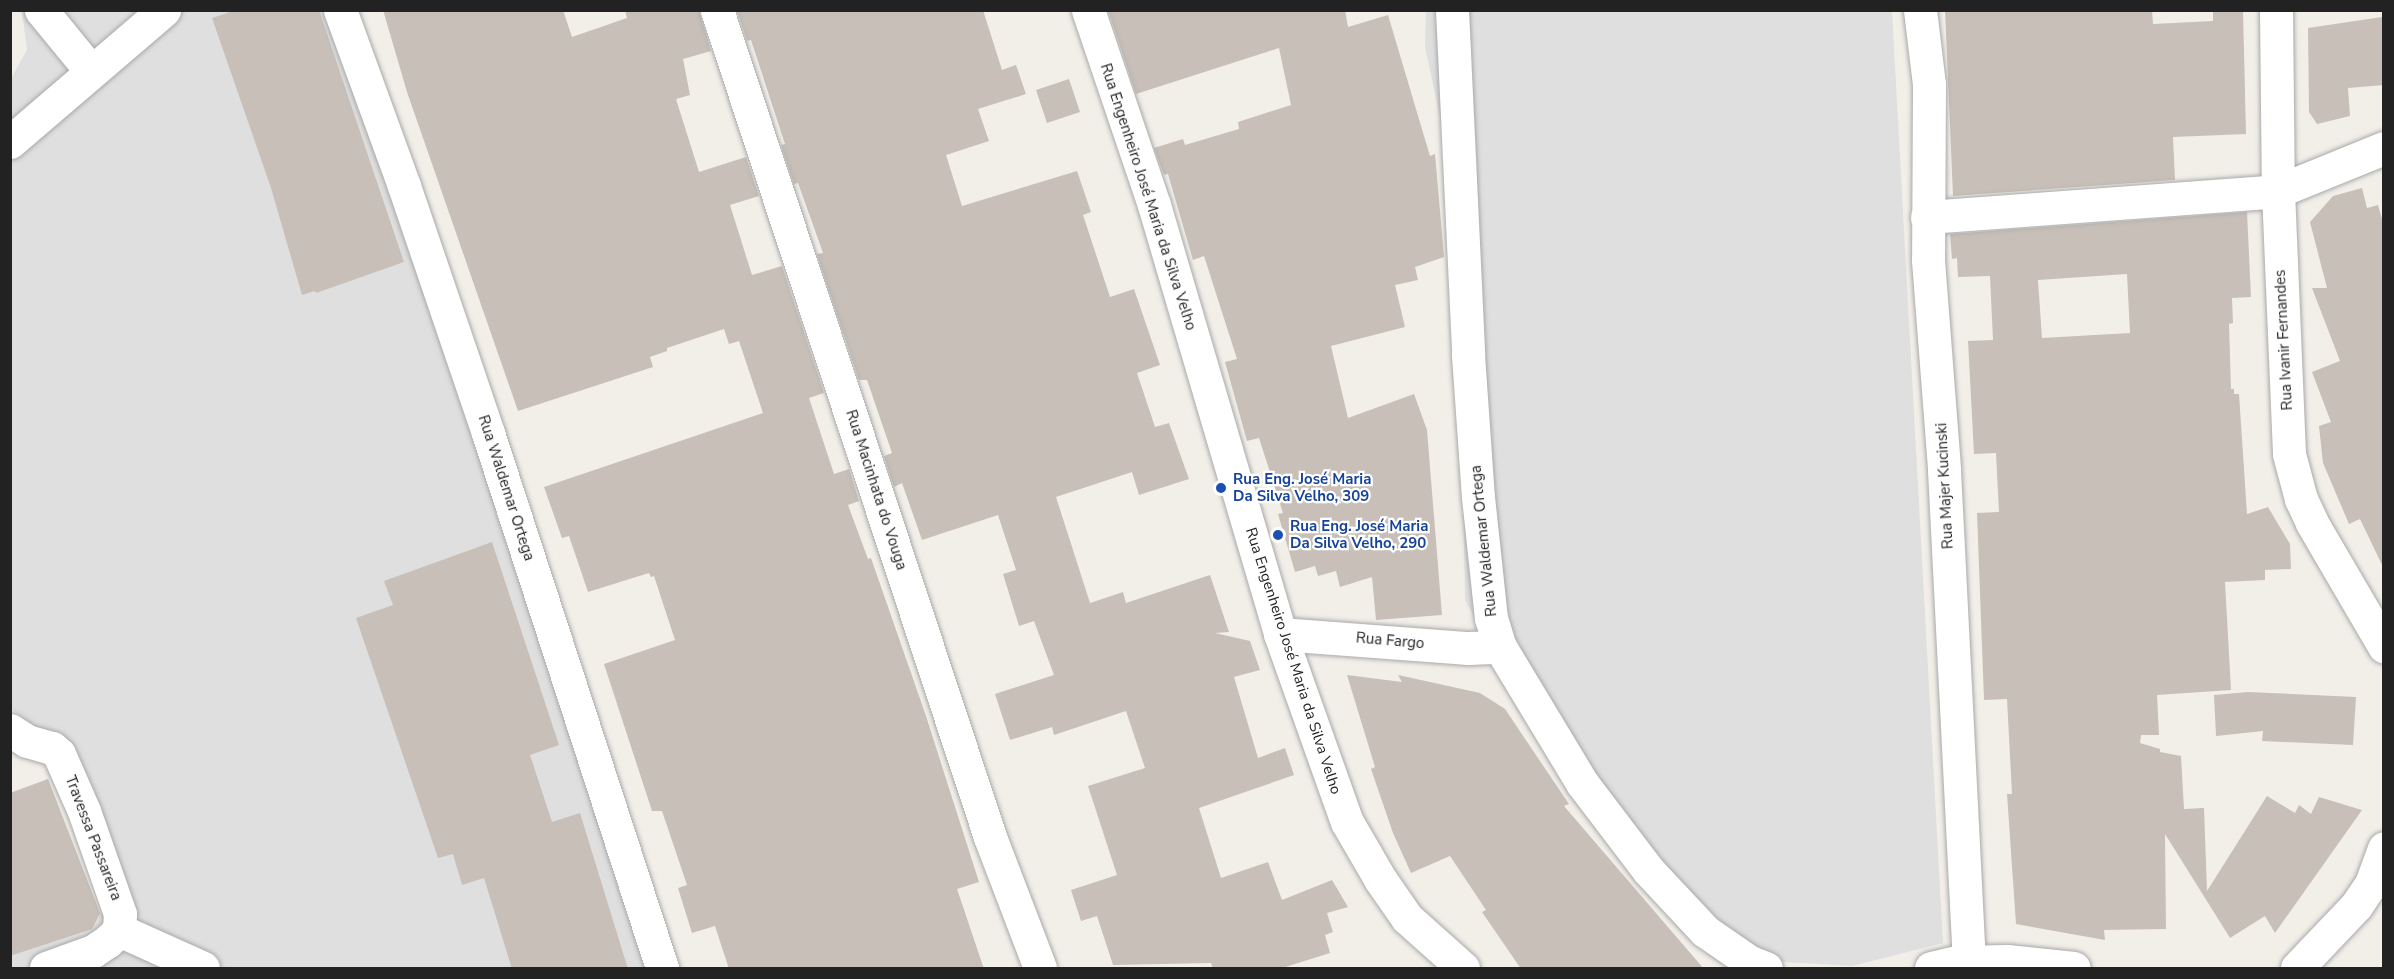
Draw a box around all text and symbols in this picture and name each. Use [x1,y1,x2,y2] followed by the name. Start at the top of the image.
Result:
[1096,61,1200,333] street label: Rua Engenheiro José Maria da Silva Velho
[2271,269,2297,411] street label: Rua Ivanir Fernandes
[842,408,910,572] street label: Rua Macinhata do Vouga
[474,413,538,563] street label: Rua Waldemar Ortega
[1933,422,1957,550] street label: Rua Majer Kucinski
[1467,464,1501,618] street label: Rua Waldemar Ortega
[1233,470,1371,505] place label: Rua Eng. José Maria Da Silva Velho, 309
[1214,481,1228,495] marker: Rua Eng. José Maria Da Silva Velho, 309
[1290,517,1428,552] place label: Rua Eng. José Maria Da Silva Velho, 290
[1241,525,1345,797] street label: Rua Engenheiro José Maria da Silva Velho
[1271,528,1285,542] marker: Rua Eng. José Maria Da Silva Velho, 290
[1355,629,1425,653] street label: Rua Fargo
[61,773,125,903] street label: Travessa Passareira

